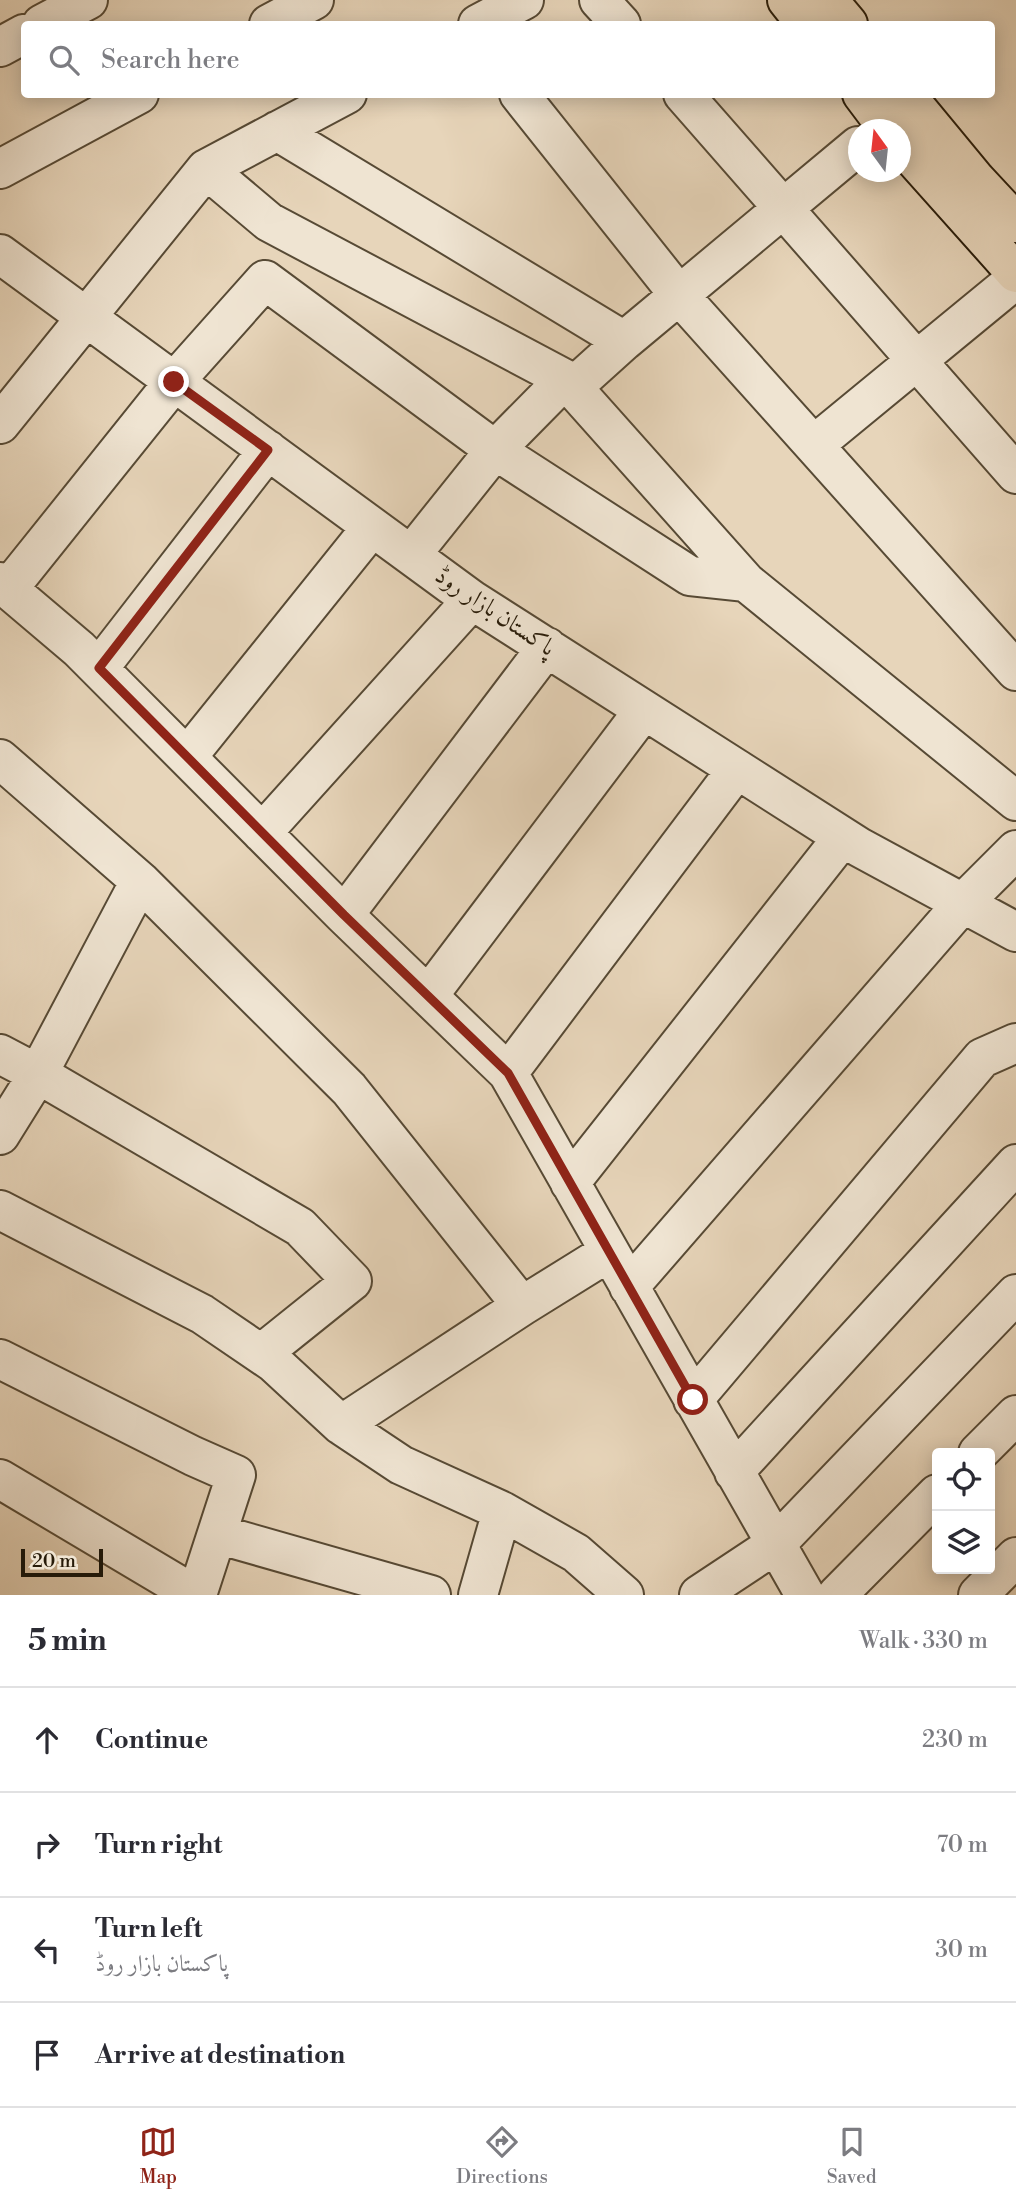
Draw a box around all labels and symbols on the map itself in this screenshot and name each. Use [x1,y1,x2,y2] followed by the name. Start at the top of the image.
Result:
[848,119,911,182] north arrow
[158,366,189,397] route end
[428,561,562,665] street label: پاکستان بازار روڈ
[677,1384,708,1415] route start
[21,1546,103,1578] scale bar

